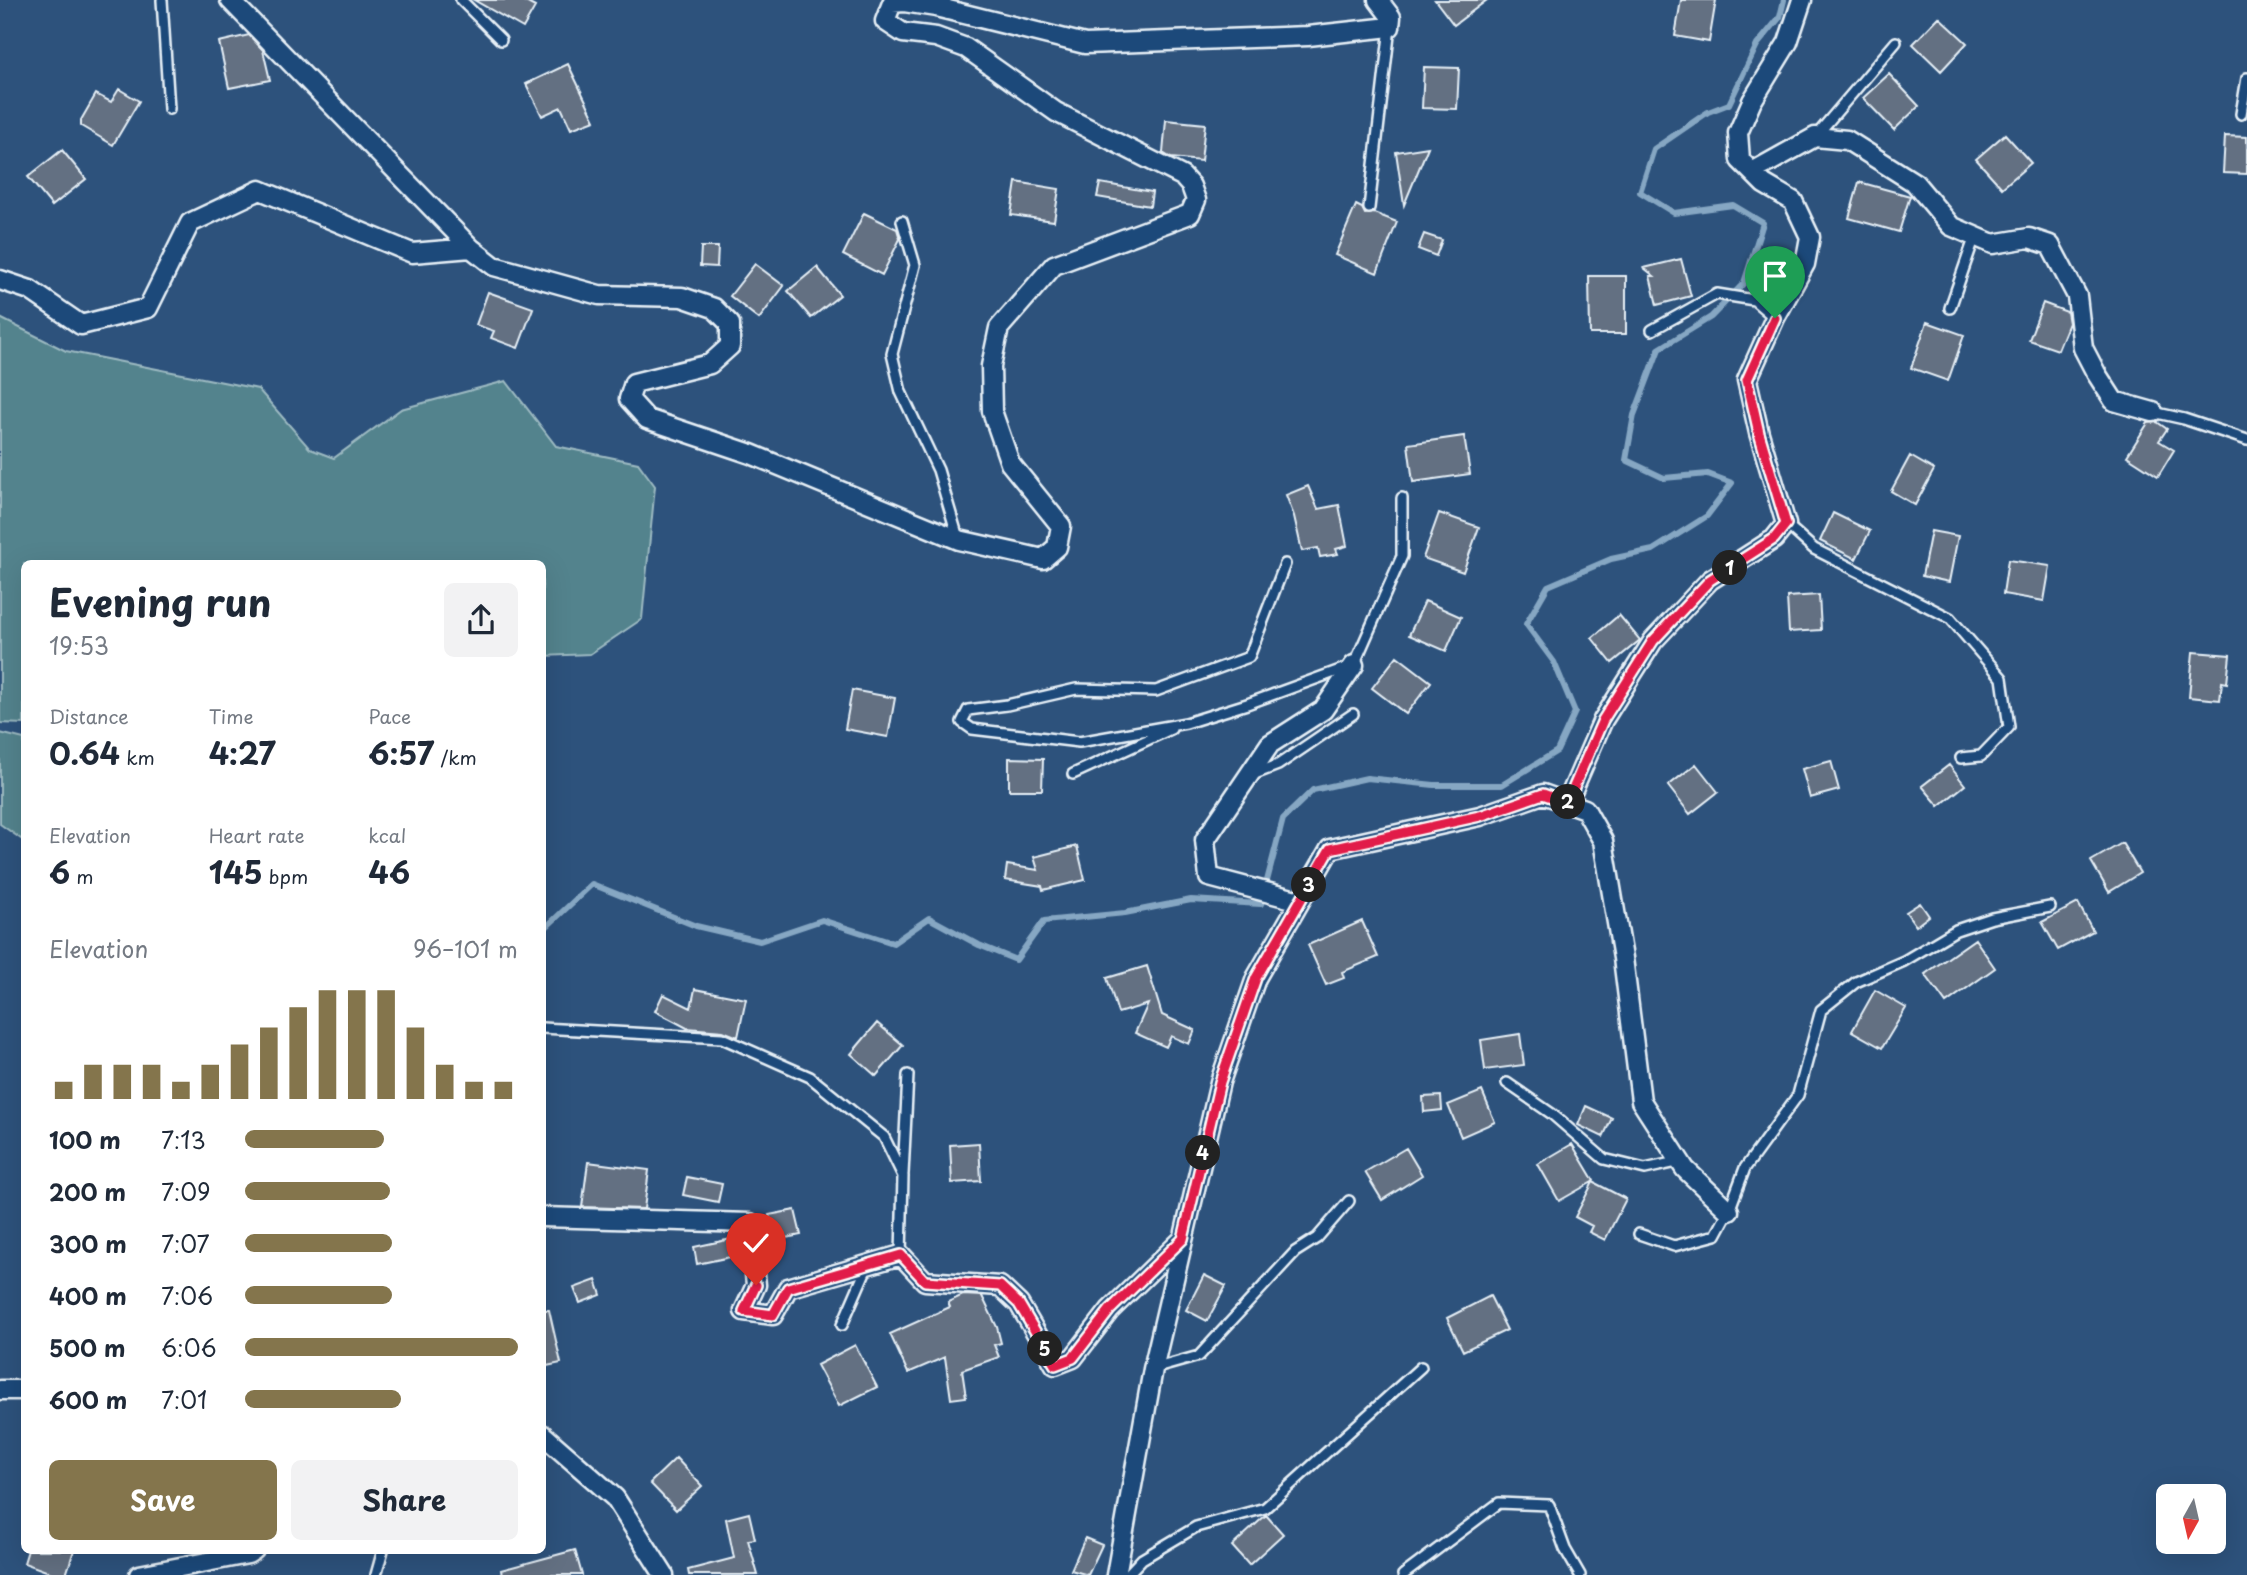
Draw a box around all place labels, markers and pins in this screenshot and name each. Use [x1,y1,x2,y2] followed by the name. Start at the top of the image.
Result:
[1745,246,1805,318] pin
[1712,550,1748,586] pin: 1
[1550,784,1586,820] pin: 2
[1292,868,1326,903] pin: 3
[1186,1136,1220,1170] pin: 4
[726,1213,786,1285] pin
[1028,1332,1062,1366] pin: 5

